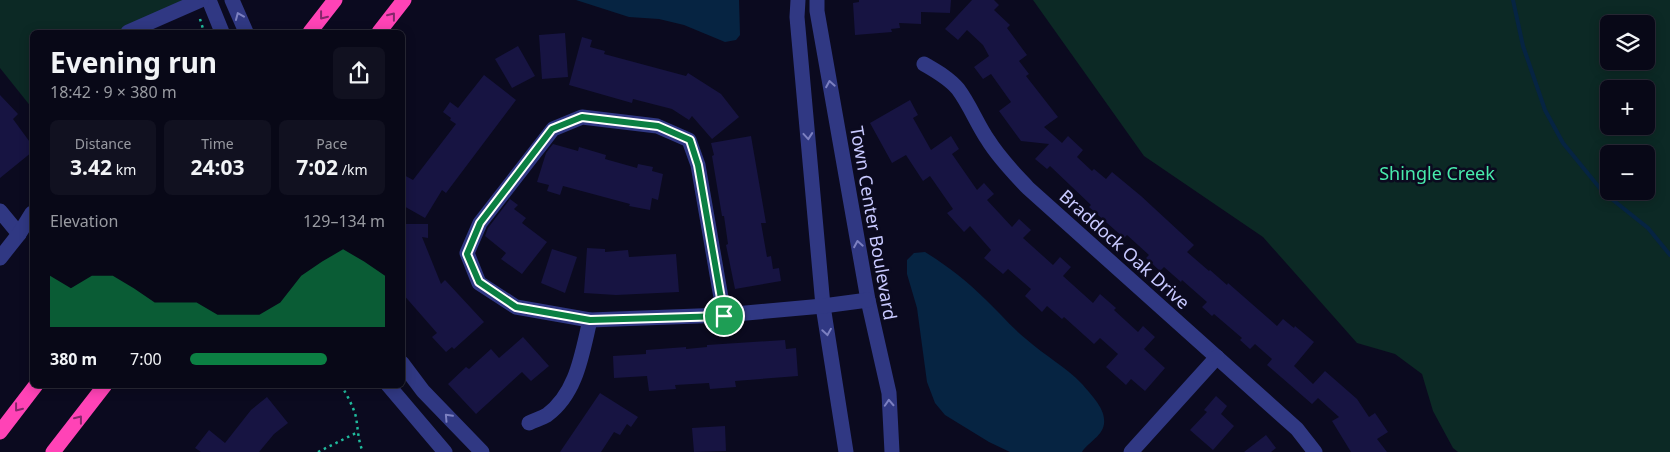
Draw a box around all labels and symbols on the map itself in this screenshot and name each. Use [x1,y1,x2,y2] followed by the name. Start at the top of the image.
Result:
[320,10,328,19] one-way arrow
[234,12,245,21] one-way arrow
[386,13,394,22] one-way arrow
[825,80,835,88] one-way arrow
[845,124,903,322] street label: Town Center Boulevard
[802,132,813,140] one-way arrow
[1379,161,1495,185] park label: Shingle Creek
[1055,184,1195,314] street label: Braddock Oak Drive
[854,240,864,248] one-way arrow
[703,295,745,337] pin
[822,328,832,337] one-way arrow
[884,399,895,407] one-way arrow
[16,402,24,411] one-way arrow
[445,414,454,423] one-way arrow
[73,415,82,424] one-way arrow

